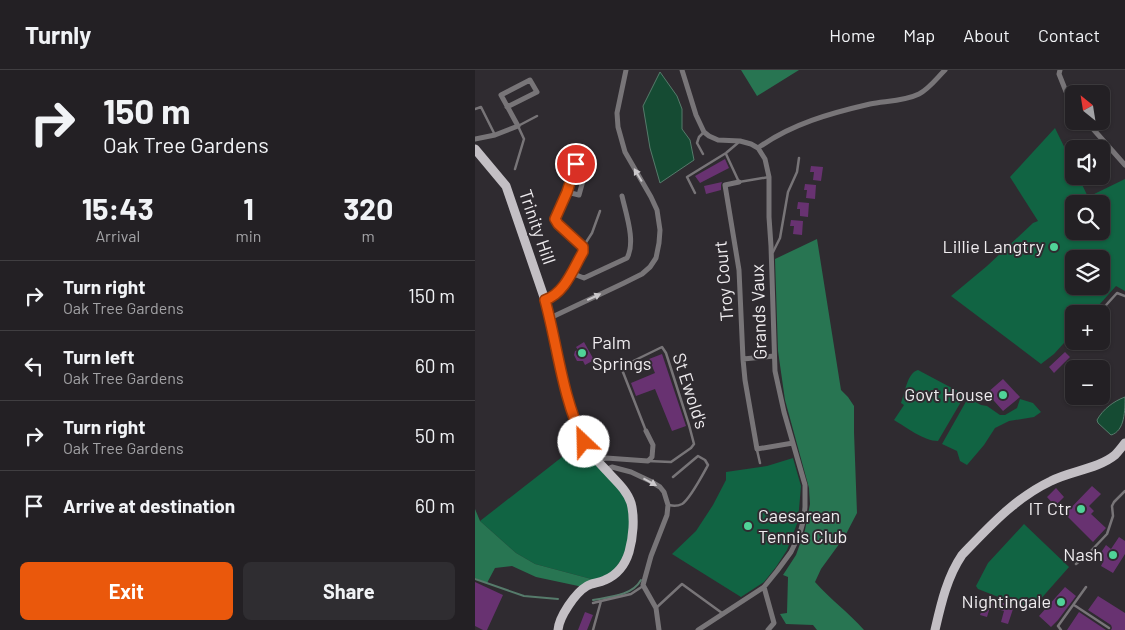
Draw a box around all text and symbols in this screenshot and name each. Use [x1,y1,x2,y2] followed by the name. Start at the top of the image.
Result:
[25,20,91,49] text: Turnly
[829,24,875,46] text: Home
[903,24,935,46] text: Map
[963,24,1010,46] text: About
[1038,24,1100,46] text: Contact
[1065,85,1110,130] north arrow
[1065,85,1110,405] map controls
[103,89,190,131] text: 150 m
[20,90,85,155] icon: right
[103,131,269,157] text: Oak Tree Gardens
[1065,140,1110,185] button: sound
[555,143,597,185] pin
[562,150,590,178] icon: arrive
[634,169,643,182] one-way arrow
[515,186,561,267] street label: Trinity Hill
[82,190,154,226] text: 15:43
[243,190,254,226] text: 1
[343,190,393,226] text: 320
[1065,195,1110,240] button: search
[95,226,140,245] text: Arrival
[236,226,261,245] text: min
[362,226,375,245] text: m
[942,235,1044,257] place label: Lillie Langtry
[709,240,737,322] street label: Troy Court
[1048,241,1060,253] marker: Lillie Langtry
[1065,250,1110,295] button: layers
[745,263,771,360] street label: Grands Vaux
[63,275,145,298] text: Turn right
[20,282,48,310] icon: right
[408,284,455,307] text: 150 m
[587,293,601,301] one-way arrow
[63,298,184,317] text: Oak Tree Gardens
[1065,305,1110,350] button: +
[592,331,651,374] place label: Palm Springs
[63,345,134,368] text: Turn left
[576,347,588,359] marker: Palm Springs
[668,350,714,431] street label: St Ewold's
[20,352,48,380] icon: left
[415,354,455,377] text: 60 m
[1065,360,1110,405] button: −
[63,368,184,387] text: Oak Tree Gardens
[904,383,993,405] place label: Govt House
[997,389,1009,401] marker: Govt House
[63,415,145,438] text: Turn right
[557,415,609,467] position arrow
[20,422,48,450] icon: right
[415,424,455,447] text: 50 m
[63,438,184,457] text: Oak Tree Gardens
[644,477,657,486] one-way arrow
[20,492,48,520] icon: arrive
[63,494,235,517] text: Arrive at destination
[415,494,455,517] text: 60 m
[1028,497,1071,519] place label: IT Ctr
[1075,503,1087,515] marker: IT Ctr
[758,504,847,547] place label: Caesarean Tennis Club
[742,520,754,532] marker: Caesarean Tennis Club
[1063,543,1103,565] place label: Nash
[1107,549,1119,561] marker: Nash
[20,562,233,620] button: Exit
[243,562,455,620] button: Share
[962,590,1051,612] place label: Nightingale
[1055,596,1067,608] marker: Nightingale

